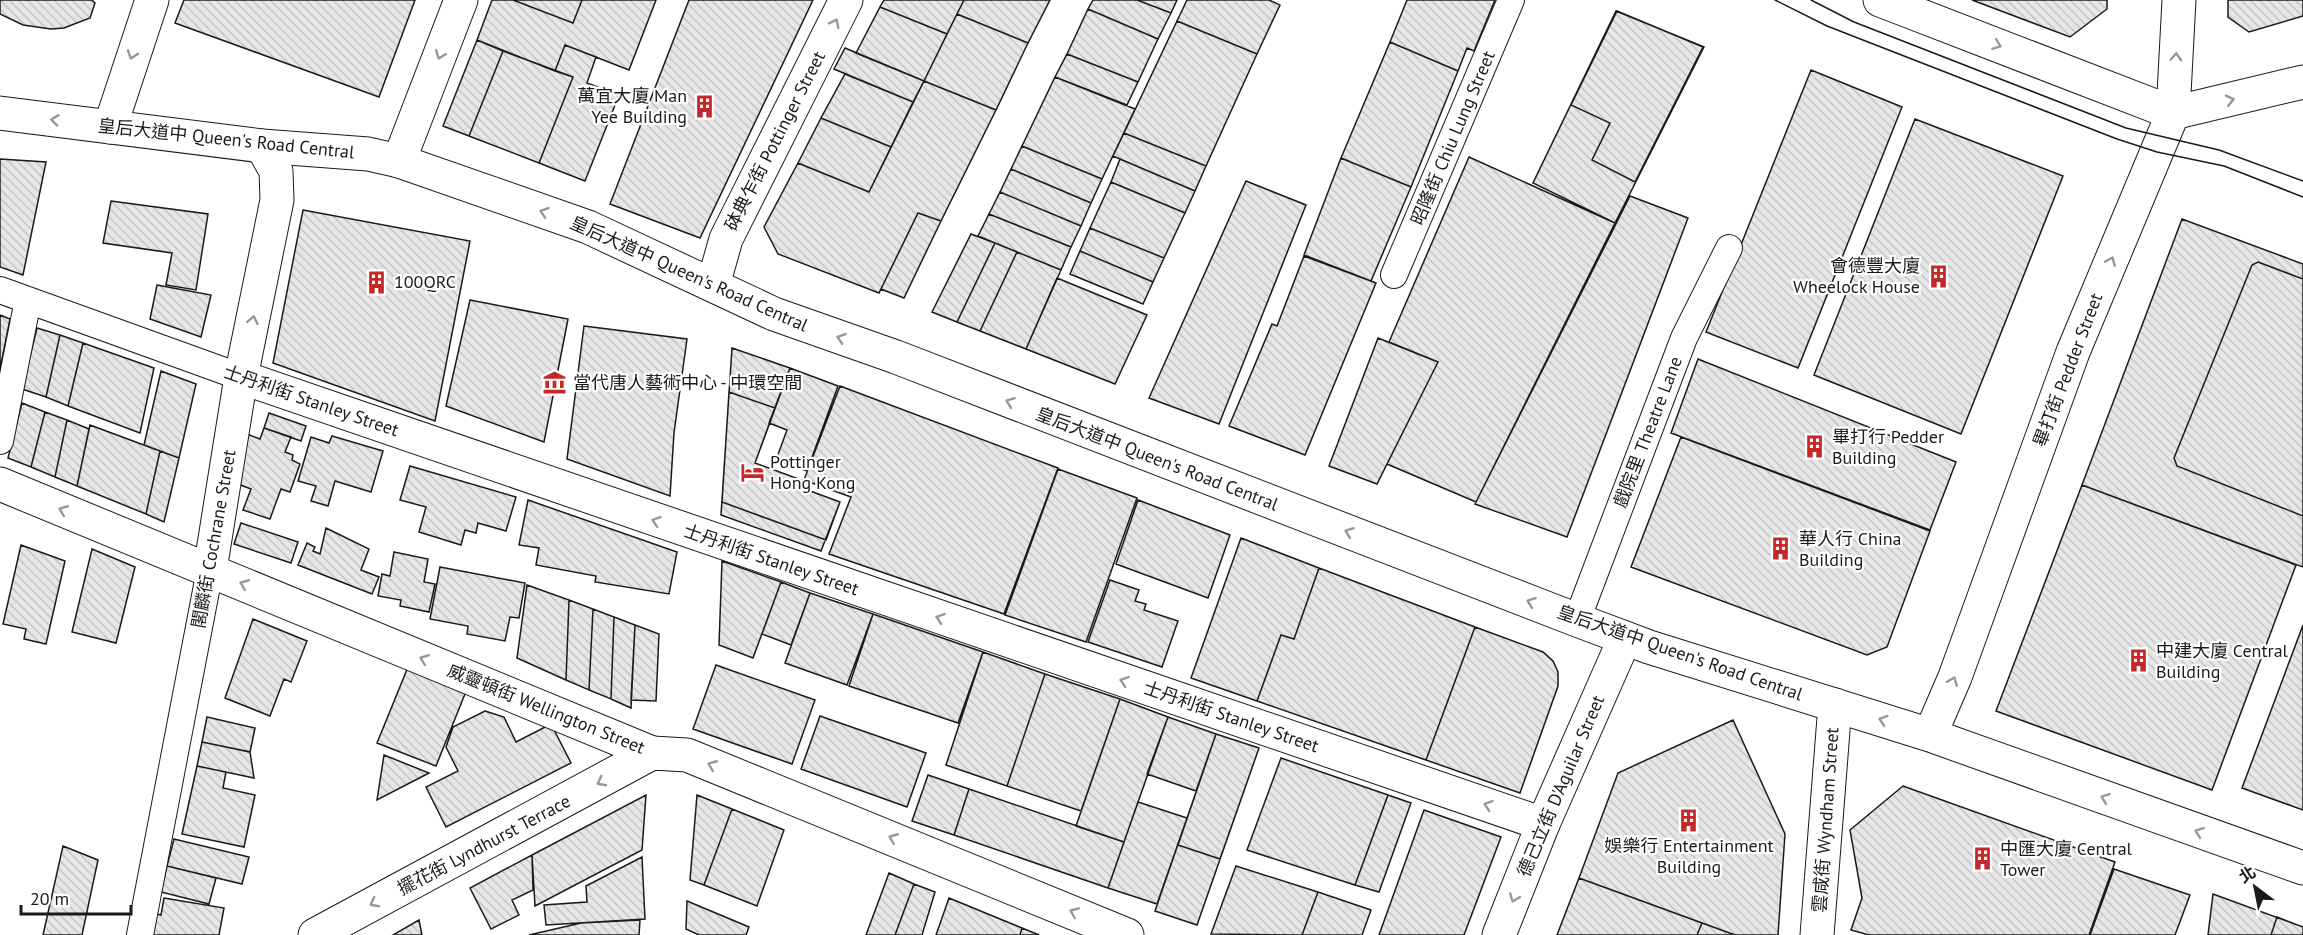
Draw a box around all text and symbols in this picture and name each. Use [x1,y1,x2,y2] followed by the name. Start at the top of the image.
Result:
[827,18,839,29] one-way arrow
[1991,38,2002,50] one-way arrow
[719,47,830,234] street label: 砵典乍街 Pottinger Street
[1405,47,1500,228] street label: 昭隆街 Chiu Lung Street
[435,48,447,59] one-way arrow
[127,49,140,60] one-way arrow
[2169,52,2182,61] one-way arrow
[577,84,687,128] place label: 萬宜大廈 Man Yee Building
[692,93,718,119] building icon: 萬宜大廈 Man Yee Building
[2225,95,2235,108] one-way arrow
[50,114,59,127] one-way arrow
[97,114,356,163] street label: 皇后大道中 Queen's Road Central
[539,206,550,219] one-way arrow
[567,211,812,337] street label: 皇后大道中 Queen's Road Central
[1793,254,1920,298] place label: 會德豐大廈 Wheelock House
[2104,256,2116,267] one-way arrow
[1925,263,1951,289] building icon: 會德豐大廈 Wheelock House
[363,269,389,295] building icon: 100QRC
[394,270,456,293] place label: 100QRC
[2028,290,2107,450] street label: 畢打街 Pedder Street
[246,315,259,325] one-way arrow
[836,332,847,345] one-way arrow
[1608,353,1687,511] street label: 戲院里 Theatre Lane
[221,360,402,441] street label: 士丹利街 Stanley Street
[542,370,568,396] museum icon: 當代唐人藝術中心 - 中環空間
[573,371,802,394] place label: 當代唐人藝術中心 - 中環空間
[1005,397,1016,409] one-way arrow
[1033,402,1282,516] street label: 皇后大道中 Queen's Road Central
[1832,425,1944,469] place label: 畢打行 Pedder Building
[1801,434,1827,460] building icon: 畢打行 Pedder Building
[186,448,241,630] street label: 閣麟街 Cochrane Street
[770,450,855,494] place label: Pottinger Hong Kong
[739,459,765,485] hotel icon: Pottinger Hong Kong
[58,505,69,517] one-way arrow
[651,515,662,528] one-way arrow
[681,519,862,600] street label: 士丹利街 Stanley Street
[1344,527,1355,540] one-way arrow
[1799,527,1902,571] place label: 華人行 China Building
[1768,536,1794,562] building icon: 華人行 China Building
[239,579,250,591] one-way arrow
[1526,597,1537,610] one-way arrow
[1554,600,1807,706] street label: 皇后大道中 Queen's Road Central
[935,612,946,625] one-way arrow
[2156,639,2289,683] place label: 中建大廈 Central Building
[2125,648,2151,674] building icon: 中建大廈 Central Building
[419,654,430,666] one-way arrow
[444,658,648,759] street label: 威靈頓街 Wellington Street
[1120,676,1130,688] one-way arrow
[1141,676,1322,757] street label: 士丹利街 Stanley Street
[1946,676,1958,687] one-way arrow
[1512,691,1609,880] street label: 德己立街 D'Aguilar Street
[1878,715,1889,727] one-way arrow
[1808,727,1843,913] street label: 雲咸街 Wyndham Street
[708,760,719,772] one-way arrow
[597,775,608,786] one-way arrow
[393,789,574,900] street label: 擺花街 Lyndhurst Terrace
[2100,792,2111,805] one-way arrow
[1483,800,1494,813] one-way arrow
[1676,807,1702,833] building icon: 娛樂行 Entertainment Building
[2194,826,2205,839] one-way arrow
[889,833,900,845] one-way arrow
[1604,834,1774,878] place label: 娛樂行 Entertainment Building
[2000,837,2133,881] place label: 中匯大廈 Central Tower
[1969,846,1995,872] building icon: 中匯大廈 Central Tower
[2225,857,2285,917] north arrow
[2235,862,2259,887] text: 北
[21,878,130,916] scale bar
[30,887,69,910] text: 20 m
[1509,892,1521,903] one-way arrow
[370,896,380,907] one-way arrow
[1069,908,1080,920] one-way arrow

